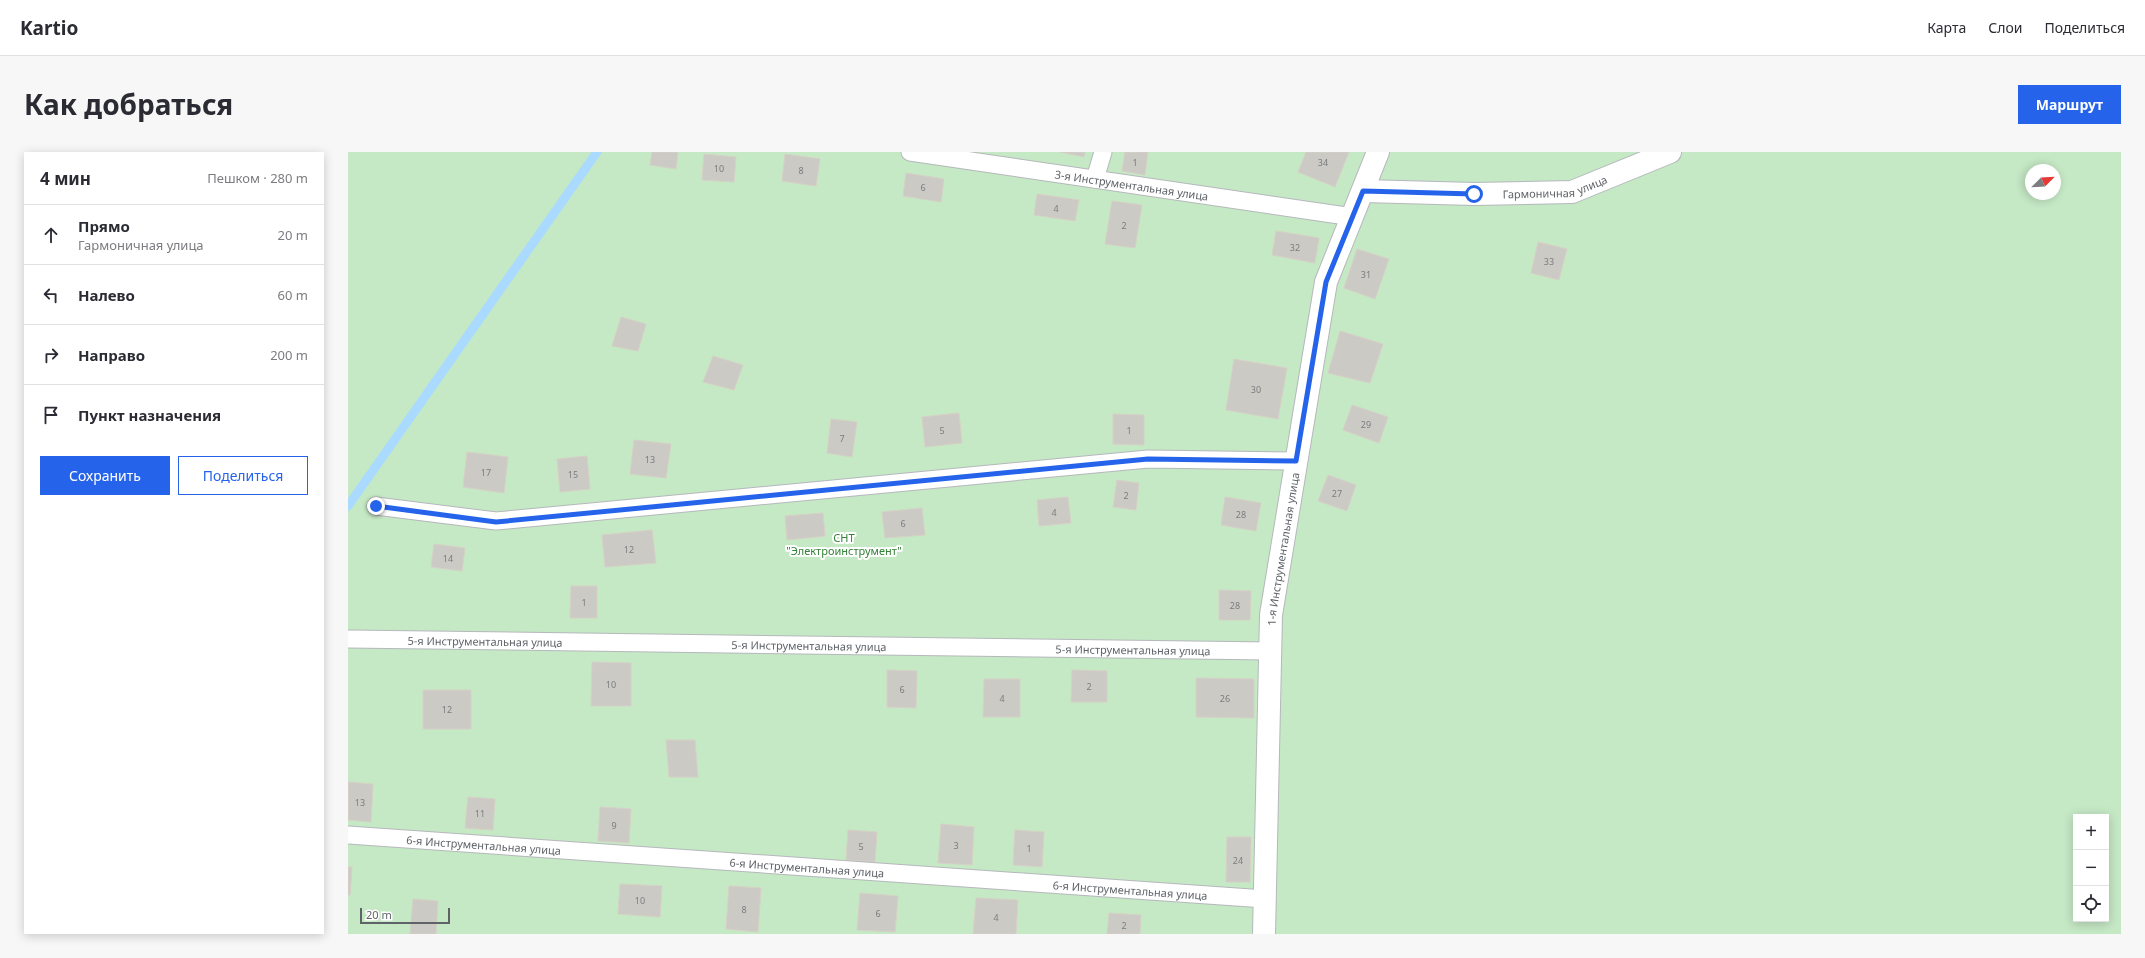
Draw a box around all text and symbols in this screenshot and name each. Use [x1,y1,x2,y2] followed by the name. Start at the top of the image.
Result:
[20,15,78,41] text: Kartio
[1927,18,1966,37] text: Карта
[1988,18,2022,37] text: Слои
[2044,18,2125,37] text: Поделиться
[24,85,233,123] text: Как добраться
[2018,85,2121,124] button: Маршрут
[1132,156,1138,169] house number: 1
[1318,156,1328,169] house number: 34
[714,162,724,175] house number: 10
[798,164,804,177] house number: 8
[2025,164,2061,200] north arrow
[1054,166,1209,203] street label: 3-я Инструментальная улица
[40,167,91,190] text: 4 мин
[207,169,308,187] text: Пешком · 280 m
[1503,171,1609,201] street label: Гармоничная улица
[920,181,926,194] house number: 6
[1465,185,1483,203] route start
[1053,202,1059,215] house number: 4
[78,216,130,236] text: Прямо
[1121,219,1127,232] house number: 2
[40,224,62,246] icon: ahead
[278,226,308,244] text: 20 m
[78,236,204,254] text: Гармоничная улица
[1290,241,1300,254] house number: 32
[1544,255,1554,268] house number: 33
[1361,268,1371,281] house number: 31
[40,284,62,306] icon: left
[78,285,135,305] text: Налево
[278,286,308,304] text: 60 m
[40,344,62,366] icon: right
[78,345,145,365] text: Направо
[270,346,308,364] text: 200 m
[1251,383,1261,396] house number: 30
[40,404,62,426] icon: arrive
[78,405,221,425] text: Пункт назначения
[1361,418,1371,431] house number: 29
[939,424,945,437] house number: 5
[1126,424,1132,437] house number: 1
[839,432,845,445] house number: 7
[645,453,655,466] house number: 13
[40,456,170,495] button: Сохранить
[178,456,308,495] button: Поделиться
[481,466,491,479] house number: 17
[568,468,578,481] house number: 15
[1263,471,1302,626] street label: 1-я Инструментальная улица
[1332,487,1342,500] house number: 27
[1123,489,1129,502] house number: 2
[367,497,385,515] route end
[1051,506,1057,519] house number: 4
[1236,508,1246,521] house number: 28
[900,517,906,530] house number: 6
[786,530,902,558] park label: СНТ "Электроинструмент"
[624,543,634,556] house number: 12
[443,552,453,565] house number: 14
[581,596,587,609] house number: 1
[1230,599,1240,612] house number: 28
[407,632,563,649] street label: 5-я Инструментальная улица
[731,636,887,654] street label: 5-я Инструментальная улица
[1055,641,1211,658] street label: 5-я Инструментальная улица
[606,678,616,691] house number: 10
[1086,680,1092,693] house number: 2
[899,683,905,696] house number: 6
[999,692,1005,705] house number: 4
[1220,692,1230,705] house number: 26
[442,703,452,716] house number: 12
[355,796,365,809] house number: 13
[475,807,485,820] house number: 11
[2073,814,2109,922] map controls
[2073,814,2109,850] button: +
[611,819,617,832] house number: 9
[406,832,562,857] street label: 6-я Инструментальная улица
[953,839,959,852] house number: 3
[858,840,864,853] house number: 5
[1026,842,1032,855] house number: 1
[2073,850,2109,886] button: −
[729,854,885,880] street label: 6-я Инструментальная улица
[1233,854,1243,867] house number: 24
[1052,877,1208,902] street label: 6-я Инструментальная улица
[2073,886,2109,922] button: locate
[635,894,645,907] house number: 10
[741,903,747,916] house number: 8
[360,906,450,925] scale bar
[366,907,392,922] text: 20 m
[875,907,881,920] house number: 6
[993,911,999,924] house number: 4
[1121,919,1127,932] house number: 2

